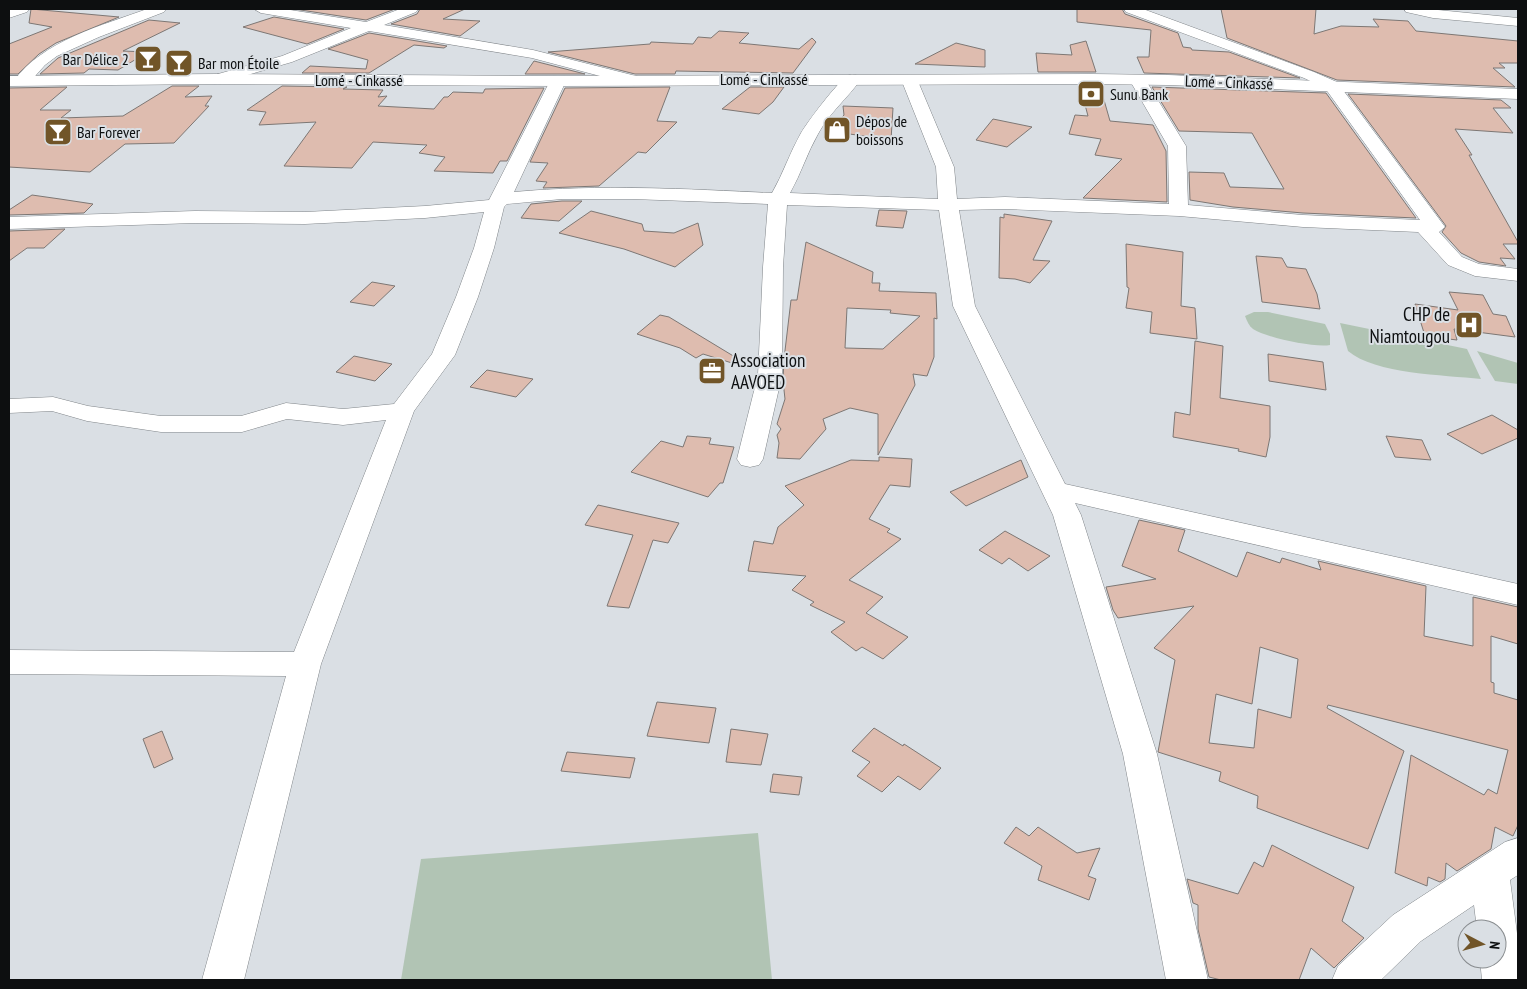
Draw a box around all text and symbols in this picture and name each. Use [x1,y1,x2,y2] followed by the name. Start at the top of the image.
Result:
[133,44,163,74] bar icon: Bar Délice 2
[164,48,194,78] bar icon: Bar mon Étoile
[62,49,129,69] place label: Bar Délice 2
[198,53,279,73] place label: Bar mon Étoile
[720,69,808,89] street label: Lomé - Cinkassé
[315,70,403,90] street label: Lomé - Cinkassé
[1185,70,1273,94] street label: Lomé - Cinkassé
[1076,79,1106,109] bank icon: Sunu Bank
[1110,84,1169,104] place label: Sunu Bank
[856,111,907,149] place label: Dépos de boissons
[822,115,852,145] shop icon: Dépos de boissons
[43,117,73,147] bar icon: Bar Forever
[77,122,141,142] place label: Bar Forever
[1369,302,1450,348] place label: CHP de Niamtougou
[1454,310,1484,340] hospital icon: CHP de Niamtougou
[731,348,805,394] place label: Association AAVOED
[697,356,727,386] office icon: Association AAVOED
[1457,919,1507,969] north arrow
[1486,941,1504,950] text: N

